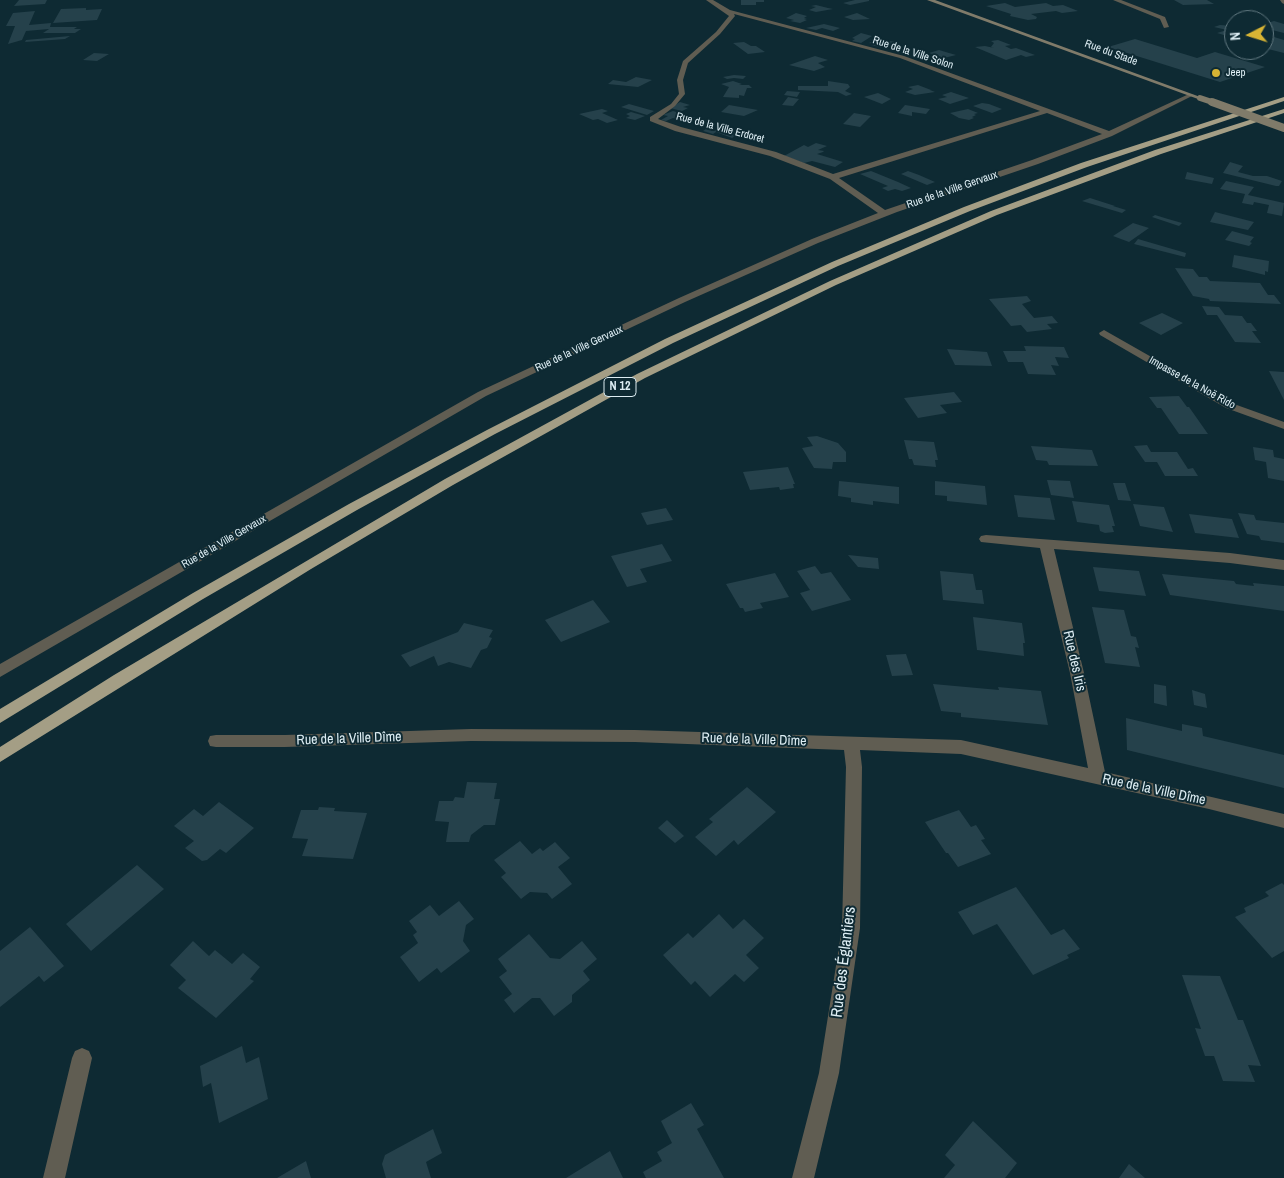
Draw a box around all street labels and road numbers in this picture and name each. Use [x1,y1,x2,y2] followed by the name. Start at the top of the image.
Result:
[871,34,955,72] street label: Rue de la Ville Solon
[1083,37,1139,69] street label: Rue du Stade
[675,110,765,146] street label: Rue de la Ville Erdoret
[905,168,999,212] street label: Rue de la Ville Gervaux
[533,323,625,375] street label: Rue de la Ville Gervaux
[1146,354,1238,412] street label: Impasse de la Noë Rido
[604,378,636,397] road number: N 12
[180,513,268,571] street label: Rue de la Ville Gervaux
[1059,629,1089,693] street label: Rue des Iris
[296,729,402,749] street label: Rue de la Ville Dîme
[701,730,807,750] street label: Rue de la Ville Dîme
[1101,771,1207,809] street label: Rue de la Ville Dîme
[828,905,860,1019] street label: Rue des Églantiers

